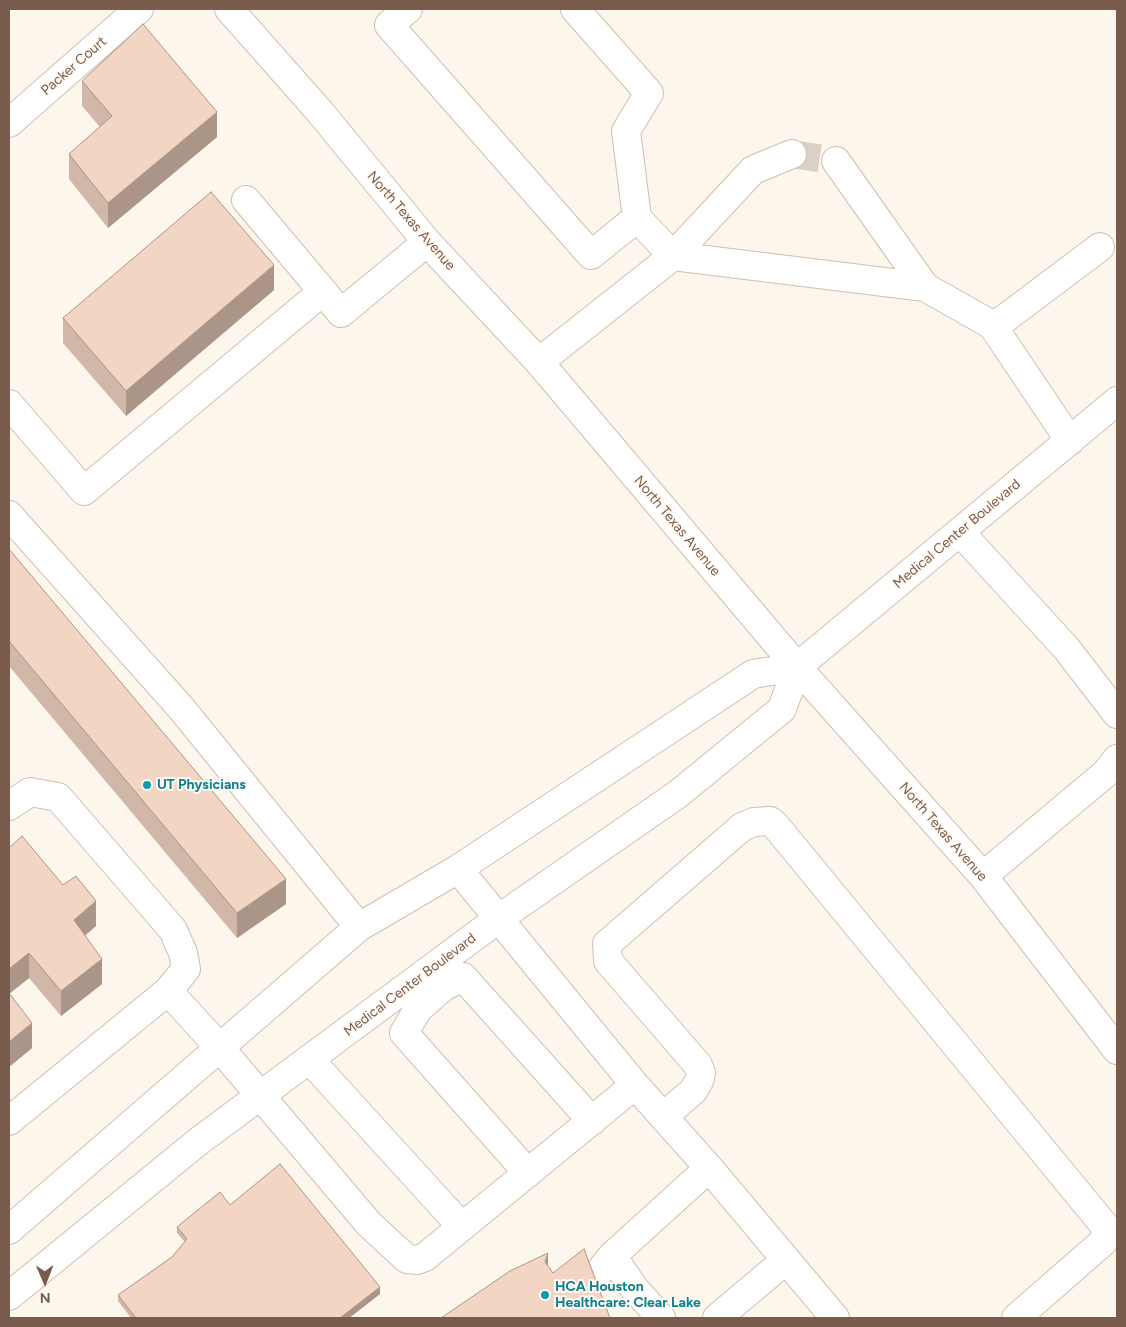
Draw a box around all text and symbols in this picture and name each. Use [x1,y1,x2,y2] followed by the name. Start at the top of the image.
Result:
[38,33,110,99] street label: Packer Court
[363,168,459,274] street label: North Texas Avenue
[630,472,724,580] street label: North Texas Avenue
[890,476,1024,592] street label: Medical Center Boulevard
[157,777,246,793] place label: UT Physicians
[141,779,153,791] marker: UT Physicians
[895,779,991,885] street label: North Texas Avenue
[341,930,479,1040] street label: Medical Center Boulevard
[20,1257,70,1307] north arrow
[555,1279,701,1311] place label: HCA Houston Healthcare: Clear Lake
[40,1289,51,1306] text: N
[539,1289,551,1301] marker: HCA Houston Healthcare: Clear Lake

